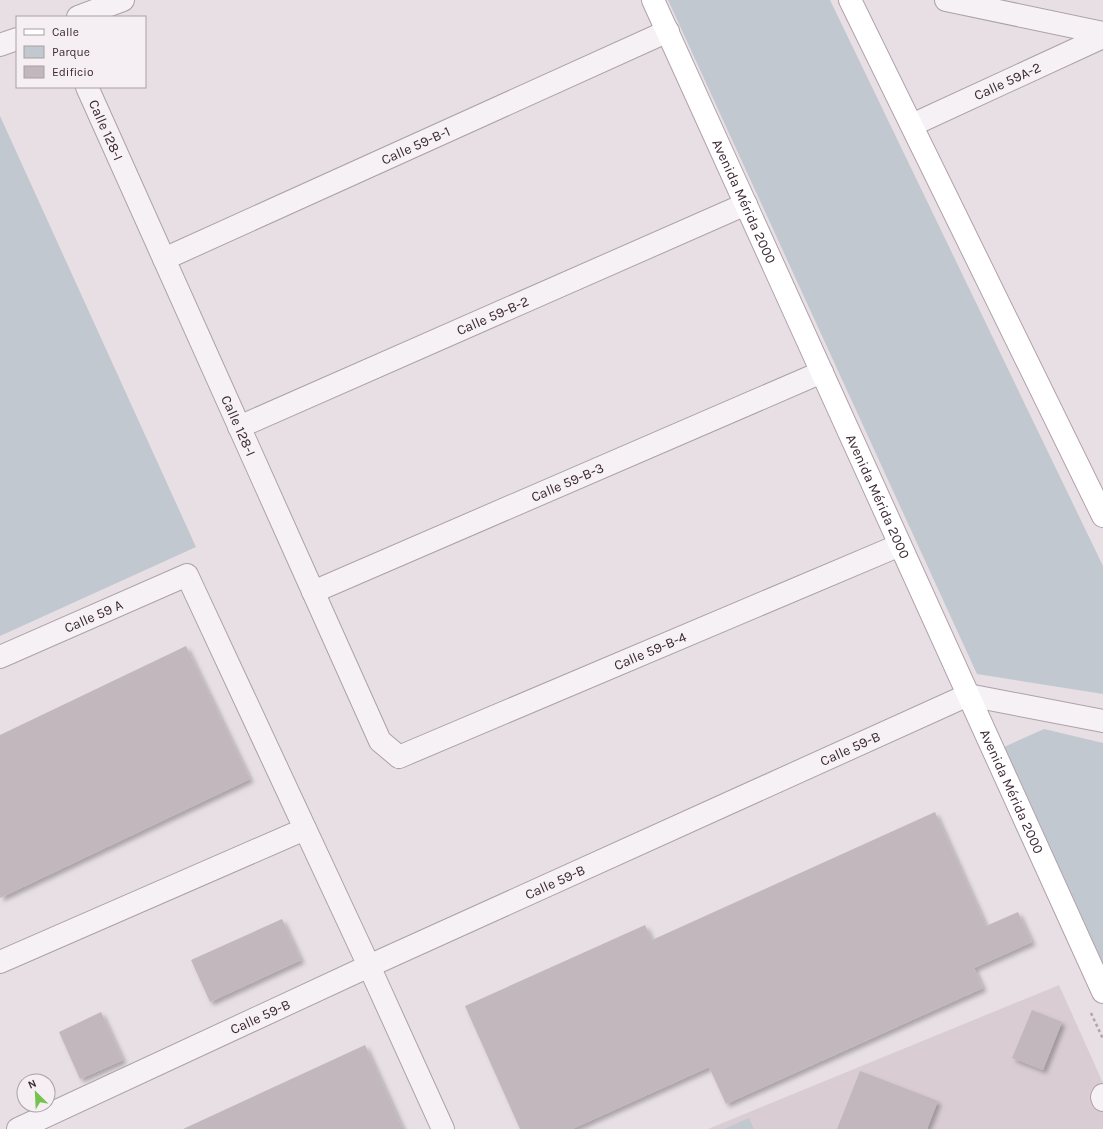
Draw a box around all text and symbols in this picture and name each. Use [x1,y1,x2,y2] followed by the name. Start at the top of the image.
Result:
[16,16,146,88] legend
[52,25,79,39] text: Calle
[52,45,90,59] text: Parque
[971,59,1044,104] street label: Calle 59A-2
[52,65,93,79] text: Edificio
[85,97,127,163] street label: Calle 128-I
[379,123,453,169] street label: Calle 59-B-1
[708,137,779,266] street label: Avenida Mérida 2000
[454,293,532,339] street label: Calle 59-B-2
[217,393,259,459] street label: Calle 128-I
[842,432,913,561] street label: Avenida Mérida 2000
[529,459,606,506] street label: Calle 59-B-3
[62,596,125,637] street label: Calle 59 A
[611,628,689,674] street label: Calle 59-B-4
[976,727,1047,856] street label: Avenida Mérida 2000
[817,728,883,770] street label: Calle 59-B
[522,861,588,903] street label: Calle 59-B
[228,996,293,1038] street label: Calle 59-B
[16,1073,56,1113] north arrow
[26,1077,38,1092] text: N

